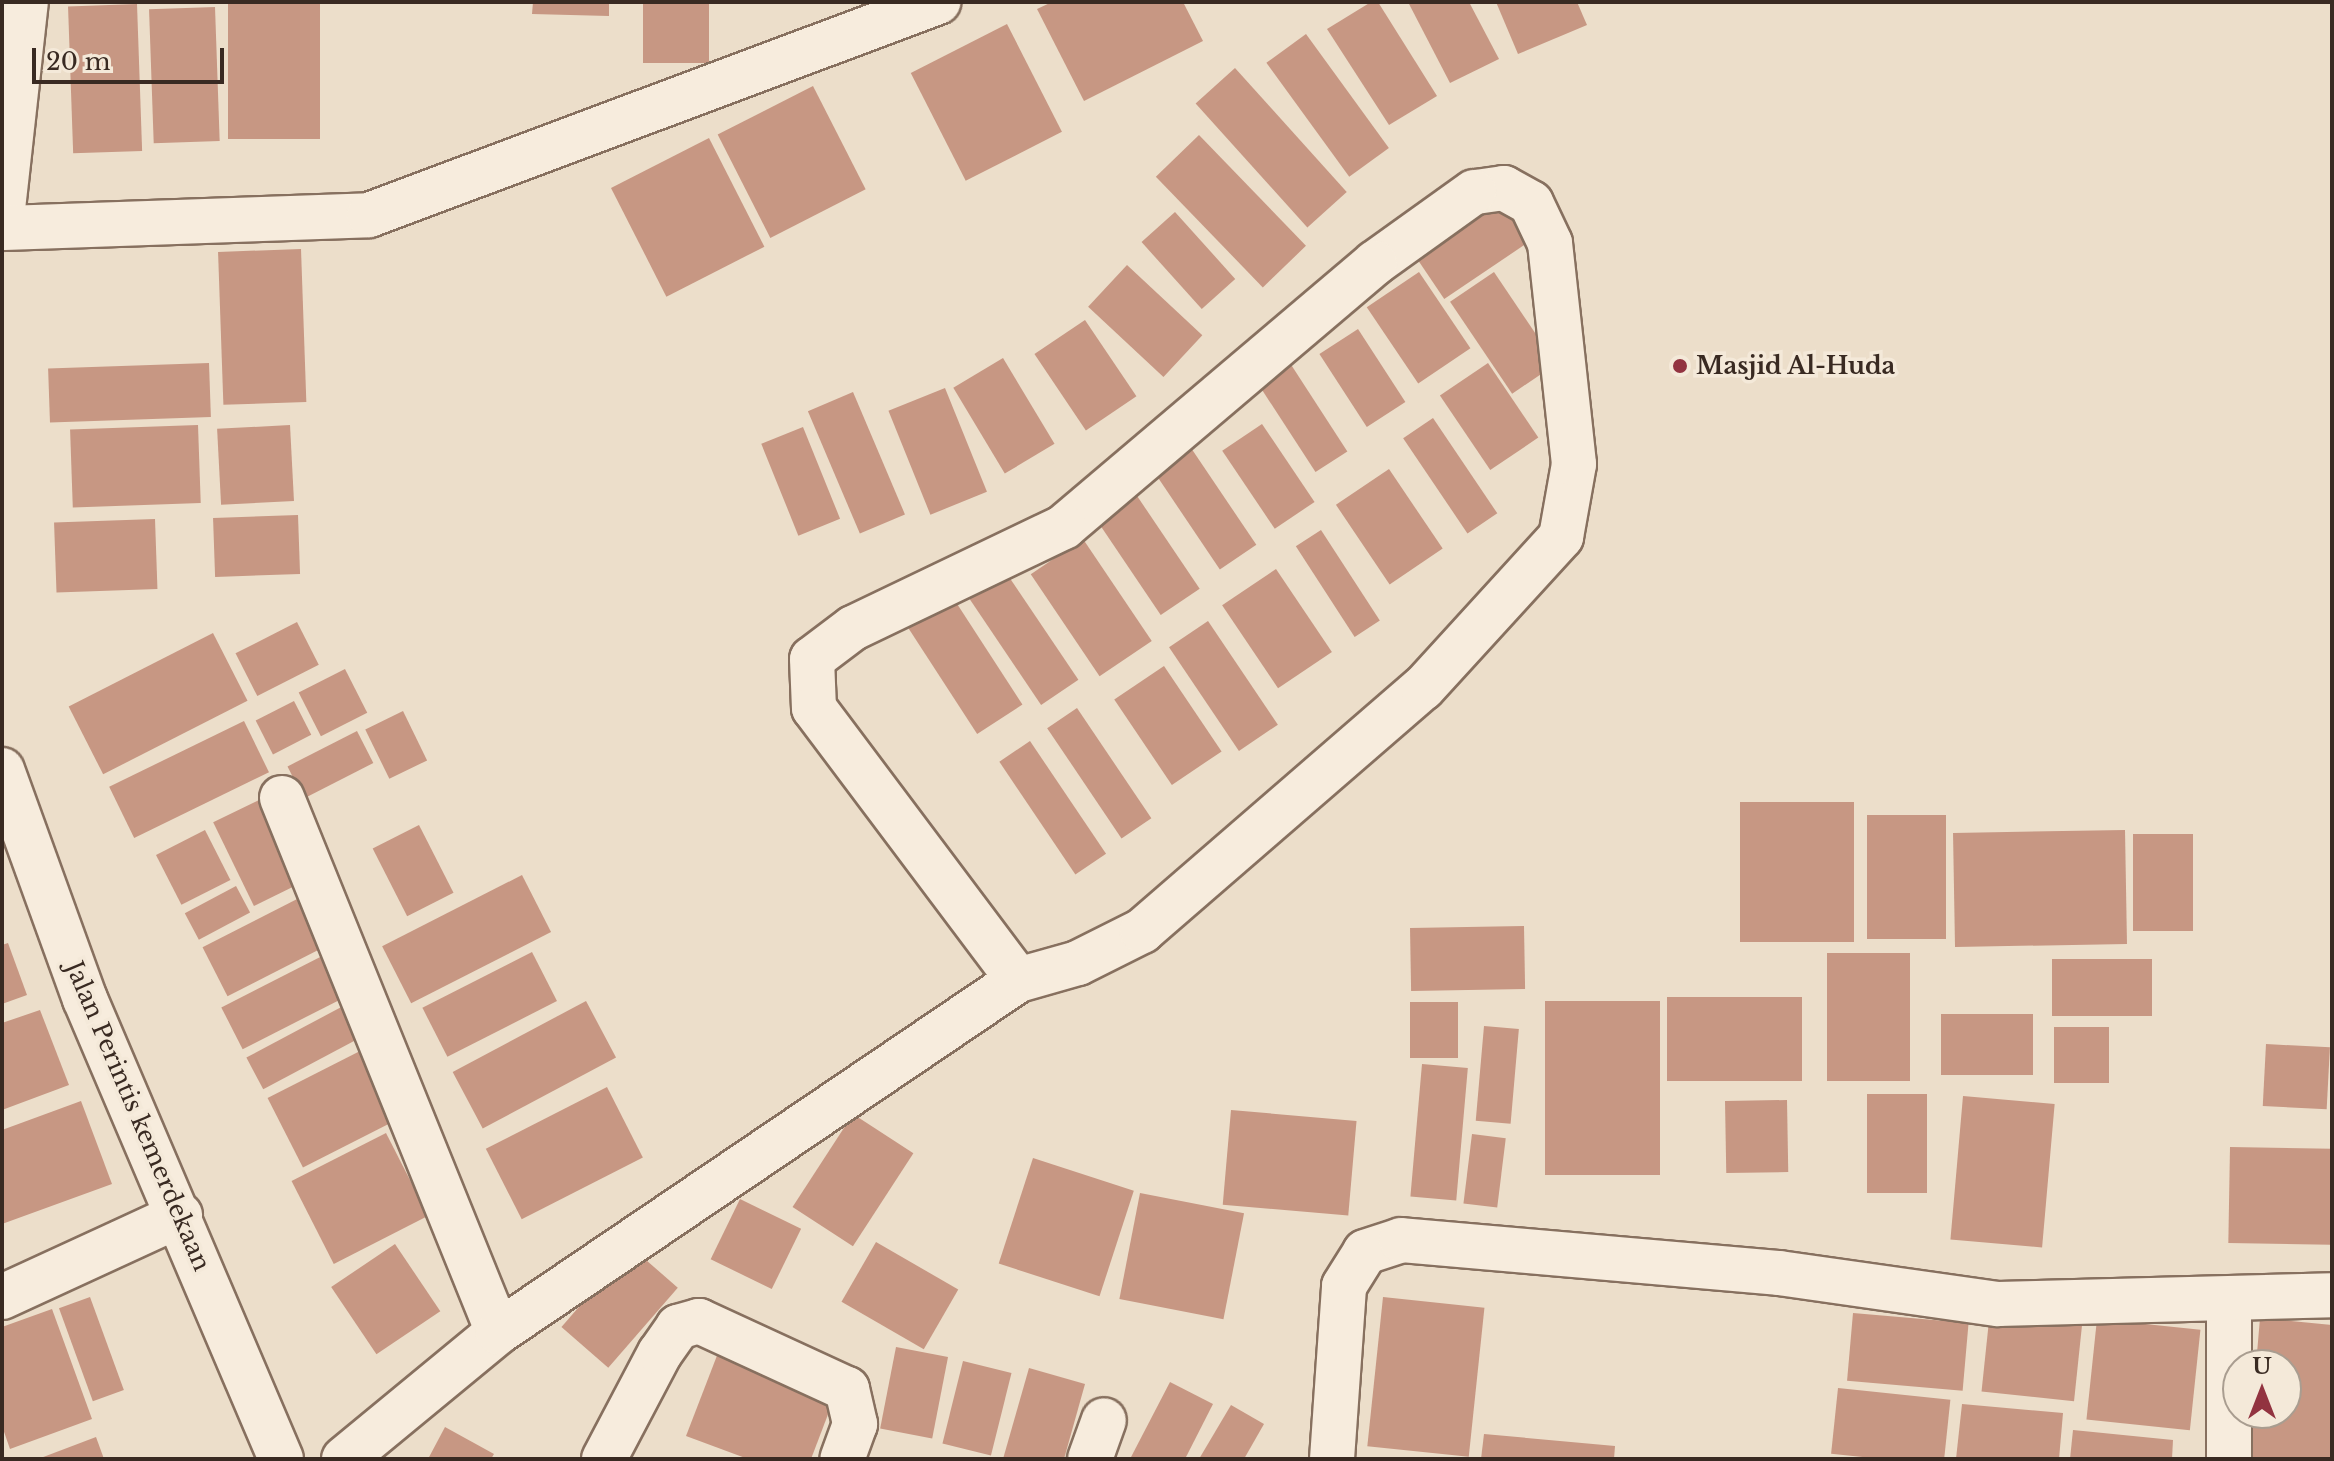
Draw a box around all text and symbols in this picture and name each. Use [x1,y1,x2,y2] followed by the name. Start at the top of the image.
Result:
[36,32,228,82] scale bar
[46,47,111,76] text: 20 m
[1696,352,1896,380] place label: Masjid Al-Huda
[1671,357,1689,375] marker: Masjid Al-Huda
[60,957,216,1275] street label: Jalan Perintis kemerdekaan
[2222,1349,2302,1429] north arrow
[2252,1353,2272,1380] text: U

